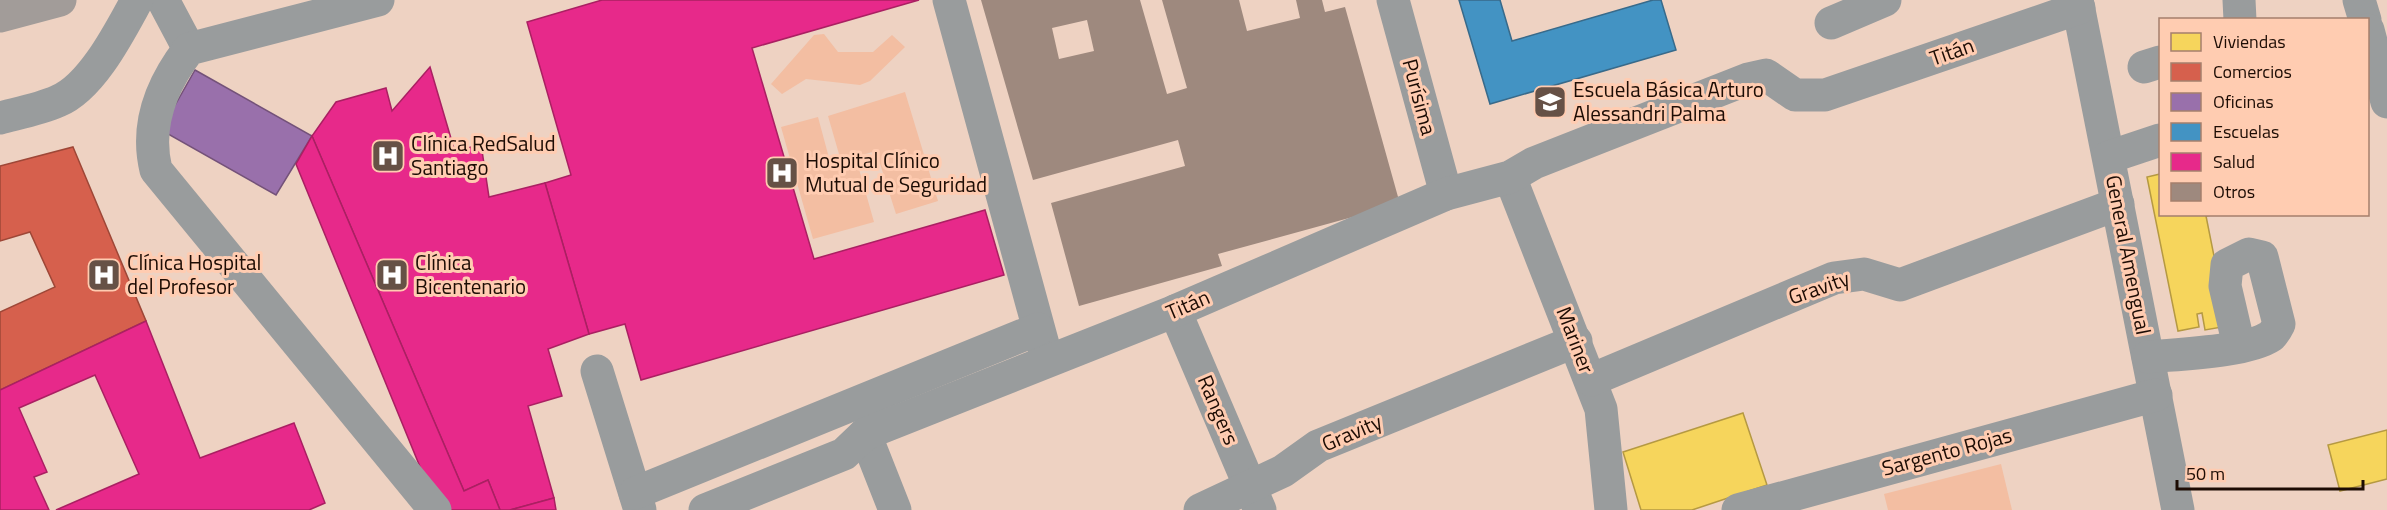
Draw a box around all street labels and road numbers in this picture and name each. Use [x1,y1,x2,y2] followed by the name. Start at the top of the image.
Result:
[1925,29,1978,73] street label: Titán
[1394,55,1446,139] street label: Purísima
[2098,172,2160,337] street label: General Amengual
[1784,262,1854,312] street label: Gravity
[1161,281,1214,328] street label: Titán
[1549,302,1603,378] street label: Mariner
[1190,370,1248,450] street label: Rangers
[1316,405,1387,459] street label: Gravity
[1878,418,2015,484] street label: Sargento Rojas

